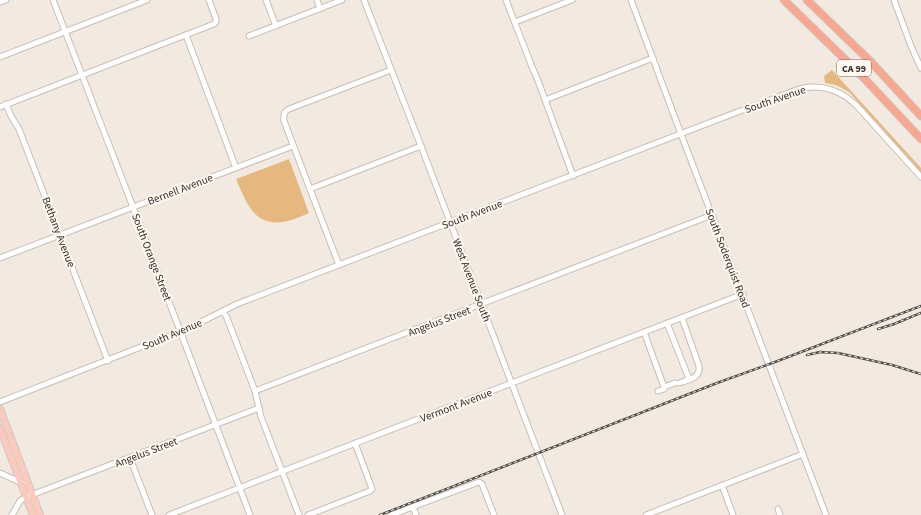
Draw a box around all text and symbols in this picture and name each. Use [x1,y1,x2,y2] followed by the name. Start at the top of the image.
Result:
[837,60,871,76] road number: CA 99
[743,82,808,117] street label: South Avenue
[145,170,216,209] street label: Bernell Avenue
[38,195,79,270] street label: Bethany Avenue
[440,196,505,233] street label: South Avenue
[702,206,753,310] street label: South Soderquist Road
[128,211,175,303] street label: South Orange Street
[449,236,494,324] street label: West Avenue South
[406,303,473,340] street label: Angelus Street
[140,315,205,354] street label: South Avenue
[418,385,495,426] street label: Vermont Avenue
[113,434,180,471] street label: Angelus Street

